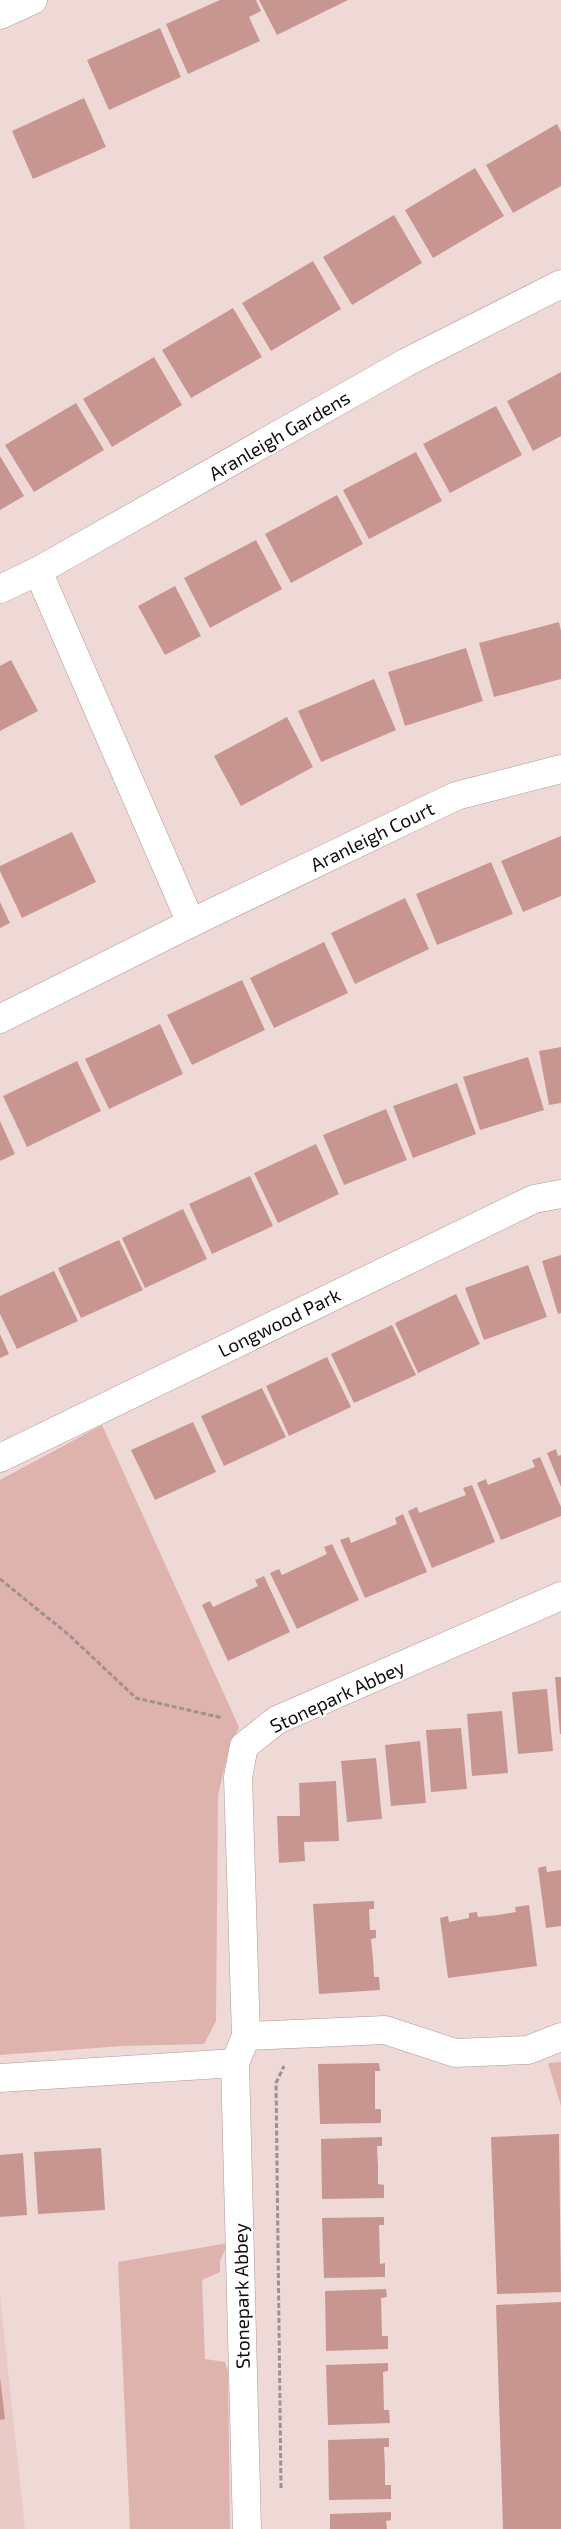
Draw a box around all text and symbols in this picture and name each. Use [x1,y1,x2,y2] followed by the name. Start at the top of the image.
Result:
[204,385,354,485] street label: Aranleigh Gardens
[306,796,438,876] street label: Aranleigh Court
[214,1282,344,1362] street label: Longwood Park
[266,1655,408,1737] street label: Stonepark Abbey
[228,2223,254,2369] street label: Stonepark Abbey

